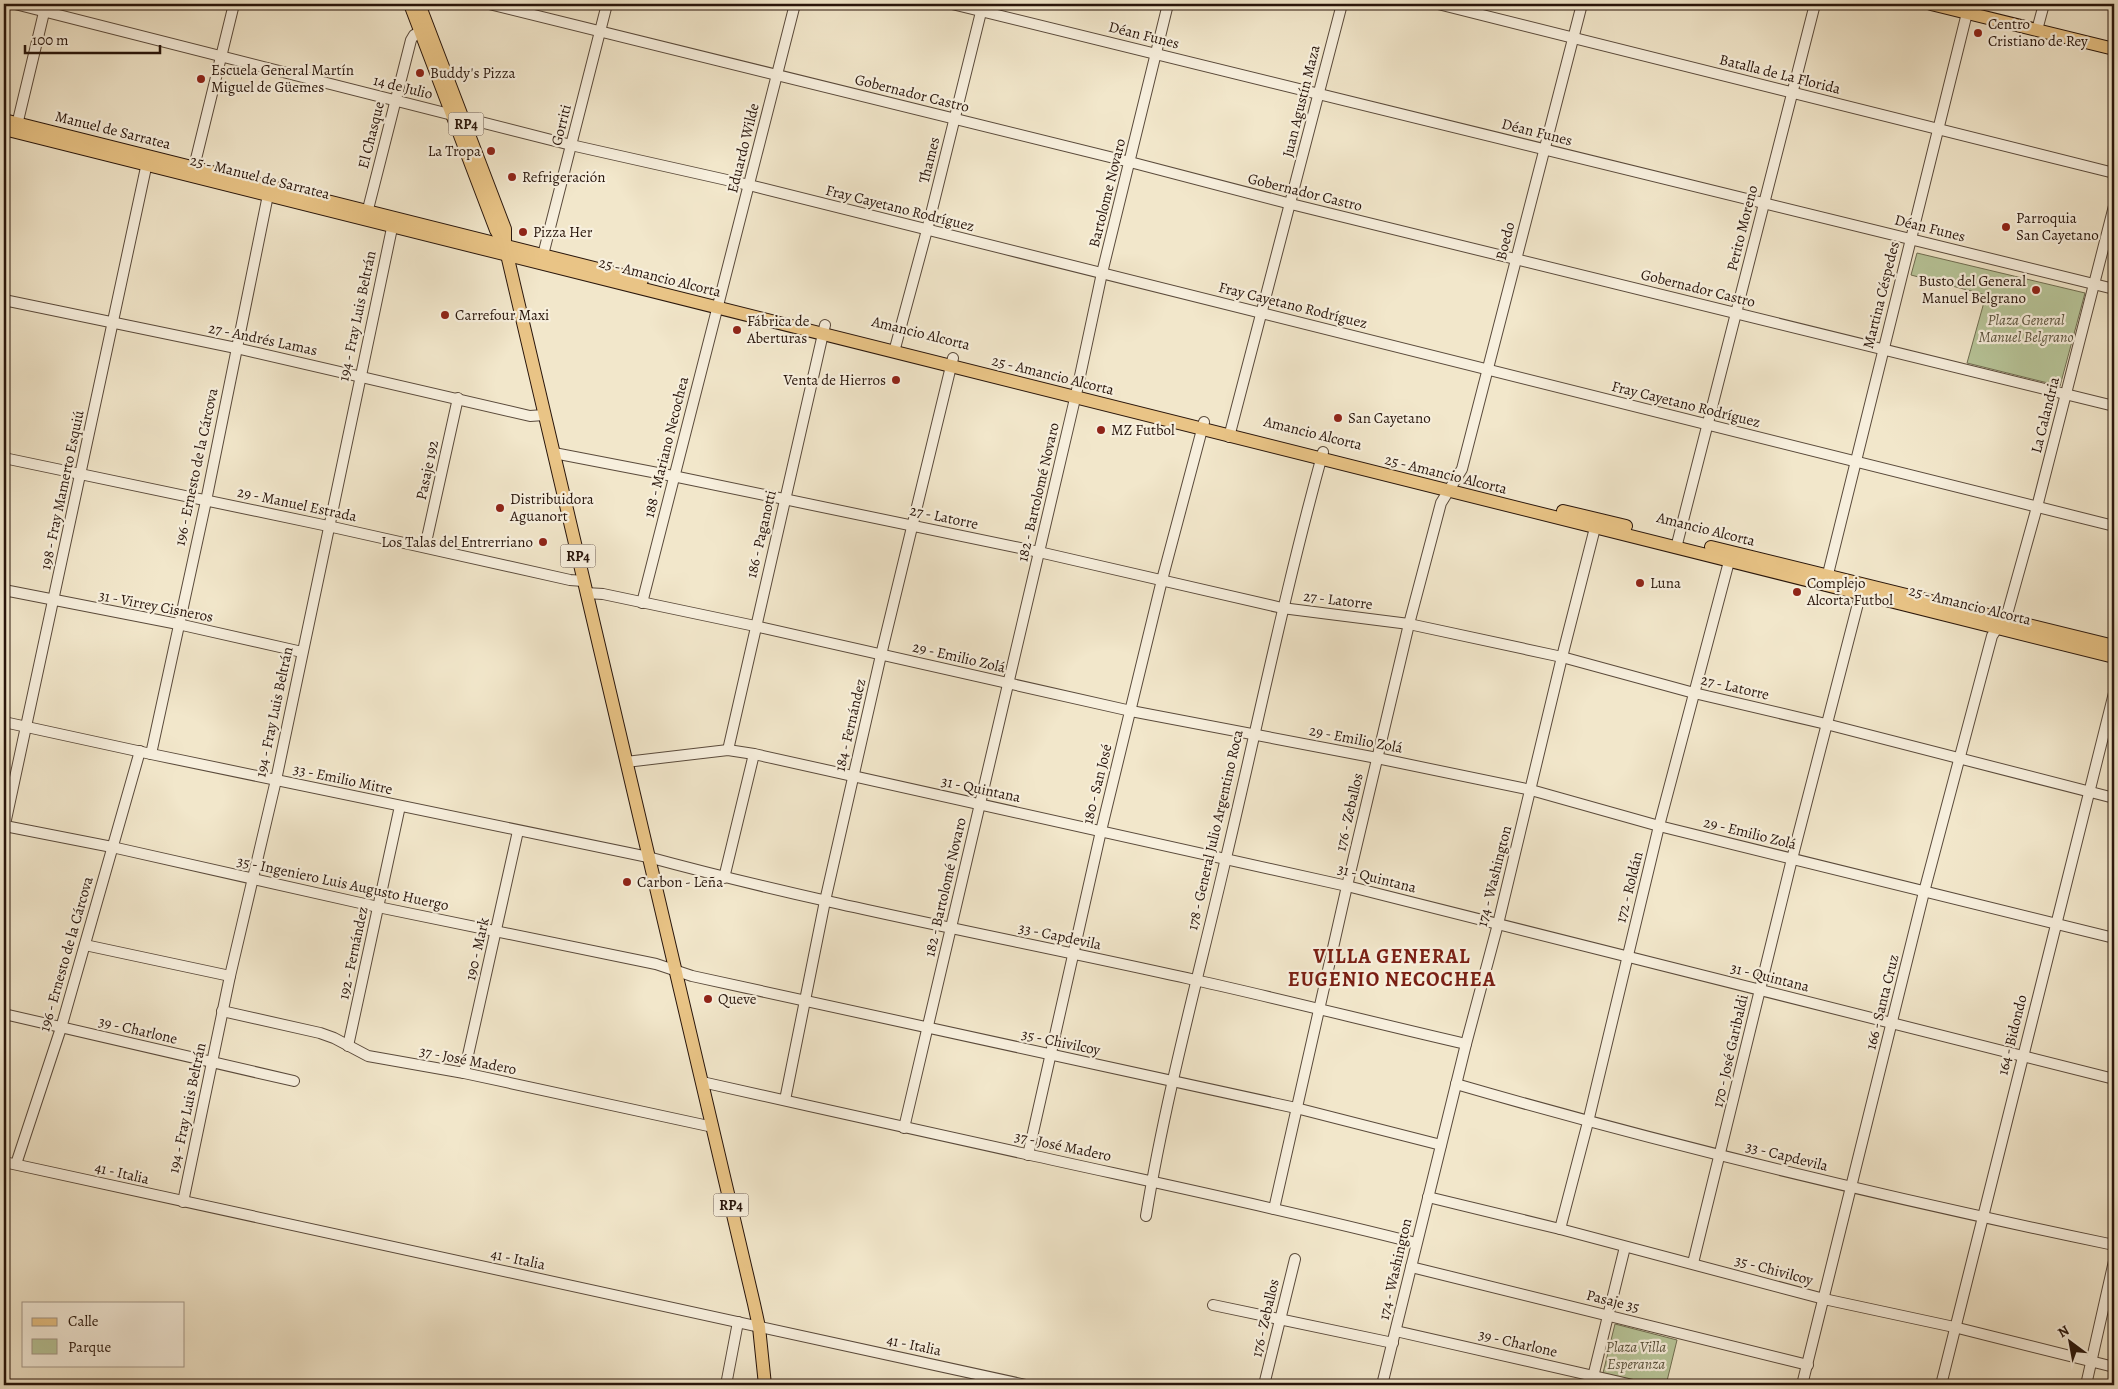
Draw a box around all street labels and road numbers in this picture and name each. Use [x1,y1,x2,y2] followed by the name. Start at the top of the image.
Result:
[1107,17,1181,53] street label: Déan Funes
[1277,43,1325,159] street label: Juan Agustín Maza
[1717,49,1843,99] street label: Batalla de La Florida
[853,69,971,117] street label: Gobernador Castro
[371,70,435,104] street label: 14 de Julio
[353,99,389,171] street label: El Chasque
[722,101,764,195] street label: Eduardo Wilde
[546,102,576,148] street label: Gorriti
[53,106,173,154] street label: Manuel de Sarratea
[448,112,484,136] road number: RP4
[1500,114,1574,150] street label: Déan Funes
[914,135,944,185] street label: Thames
[1084,136,1130,250] street label: Bartolome Novaro
[188,150,332,204] street label: 25 - Manuel de Sarratea
[1246,168,1364,216] street label: Gobernador Castro
[824,180,977,236] street label: Fray Cayetano Rodríguez
[1722,183,1762,273] street label: Perito Moreno
[1893,210,1967,246] street label: Déan Funes
[1491,220,1519,262] street label: Boedo
[1858,239,1904,351] street label: Martina Céspedes
[333,249,381,383] street label: 194 - Fray Luis Beltrán
[597,252,723,302] street label: 25 - Amancio Alcorta
[1639,264,1757,312] street label: Gobernador Castro
[1217,277,1370,333] street label: Fray Cayetano Rodríguez
[869,311,972,355] street label: Amancio Alcorta
[207,318,319,360] street label: 27 - Andrés Lamas
[990,350,1116,400] street label: 25 - Amancio Alcorta
[639,374,693,520] street label: 188 - Mariano Necochea
[2026,375,2064,455] street label: La Calandria
[1610,376,1763,432] street label: Fray Cayetano Rodríguez
[170,386,222,548] street label: 196 - Ernesto de la Cárcova
[35,408,89,572] street label: 198 - Fray Mamerto Esquiú
[1261,411,1364,455] street label: Amancio Alcorta
[1012,420,1064,564] street label: 182 - Bartolomé Novaro
[411,438,443,502] street label: Pasaje 192
[1383,449,1509,499] street label: 25 - Amancio Alcorta
[235,482,359,526] street label: 29 - Manuel Estrada
[741,488,781,580] street label: 186 - Paganotti
[908,500,980,534] street label: 27 - Latorre
[1654,507,1757,551] street label: Amancio Alcorta
[560,544,596,568] road number: RP4
[1907,580,2033,630] street label: 25 - Amancio Alcorta
[97,585,215,627] street label: 31 - Virrey Cisneros
[1302,586,1374,614] street label: 27 - Latorre
[911,637,1007,677] street label: 29 - Emilio Zolá
[250,645,298,779] street label: 194 - Fray Luis Beltrán
[1699,669,1771,705] street label: 27 - Latorre
[830,676,870,773] street label: 184 - Fernández
[1308,720,1404,758] street label: 29 - Emilio Zolá
[1182,728,1248,932] street label: 178 - General Julio Argentino Roca
[1077,742,1117,826] street label: 180 - San José
[292,759,395,799] street label: 33 - Emilio Mitre
[940,771,1022,807] street label: 31 - Quintana
[1330,771,1368,853] street label: 176 - Zeballos
[1702,812,1798,854] street label: 29 - Emilio Zolá
[919,815,971,959] street label: 182 - Bartolomé Novaro
[1472,823,1516,929] street label: 174 - Washington
[1611,849,1647,925] street label: 172 - Roldán
[235,851,451,915] street label: 35 - Ingeniero Luis Augusto Huergo
[1335,859,1419,897] street label: 31 - Quintana
[34,874,98,1034] street label: 196 - Ernesto de la Cárcova
[333,905,373,1001] street label: 192 - Fernández
[460,915,494,982] street label: 190 - Mark
[1017,917,1103,955] street label: 33 - Capdevila
[1860,952,1904,1052] street label: 166 - Santa Cruz
[1728,958,1812,996] street label: 31 - Quintana
[1707,993,1753,1109] street label: 170 - José Garibaldi
[1992,993,2032,1077] street label: 164 - Bidondo
[97,1011,180,1049] street label: 39 - Charlone
[1020,1024,1102,1060] street label: 35 - Chivilcoy
[163,1041,211,1175] street label: 194 - Fray Luis Beltrán
[418,1041,518,1079] street label: 37 - José Madero
[1013,1126,1113,1166] street label: 37 - José Madero
[1744,1136,1830,1176] street label: 33 - Capdevila
[93,1157,151,1189] street label: 41 - Italia
[714,1194,748,1216] road number: RP4
[1374,1216,1416,1322] street label: 174 - Washington
[489,1243,547,1275] street label: 41 - Italia
[1733,1250,1816,1290] street label: 35 - Chivilcoy
[1246,1277,1284,1359] street label: 176 - Zeballos
[1584,1285,1642,1317] street label: Pasaje 35
[1477,1324,1560,1362] street label: 39 - Charlone
[885,1329,943,1361] street label: 41 - Italia

